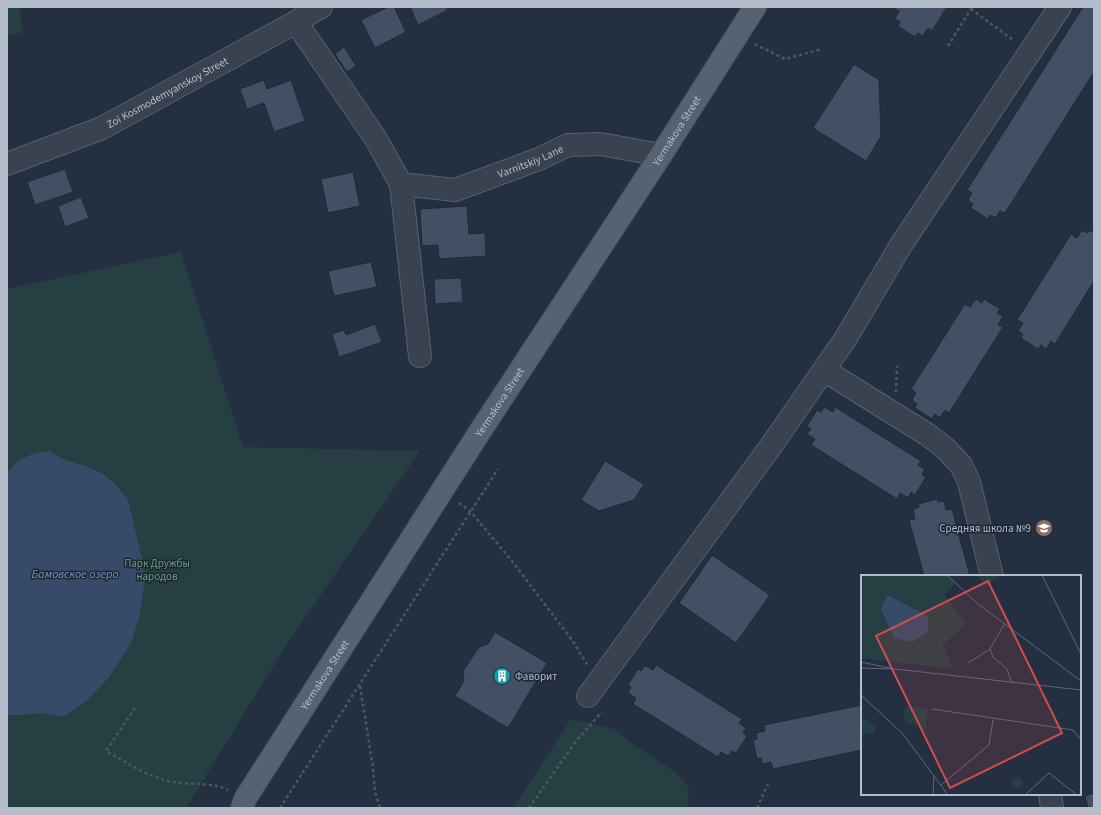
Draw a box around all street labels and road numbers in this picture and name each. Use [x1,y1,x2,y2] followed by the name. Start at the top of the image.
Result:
[104,53,231,132] street label: Zoi Kosmodemyanskoy Street
[648,93,705,170] street label: Yermakova Street
[496,141,566,182] street label: Varnitskiy Lane
[471,364,528,441] street label: Yermakova Street
[296,637,353,714] street label: Yermakova Street

